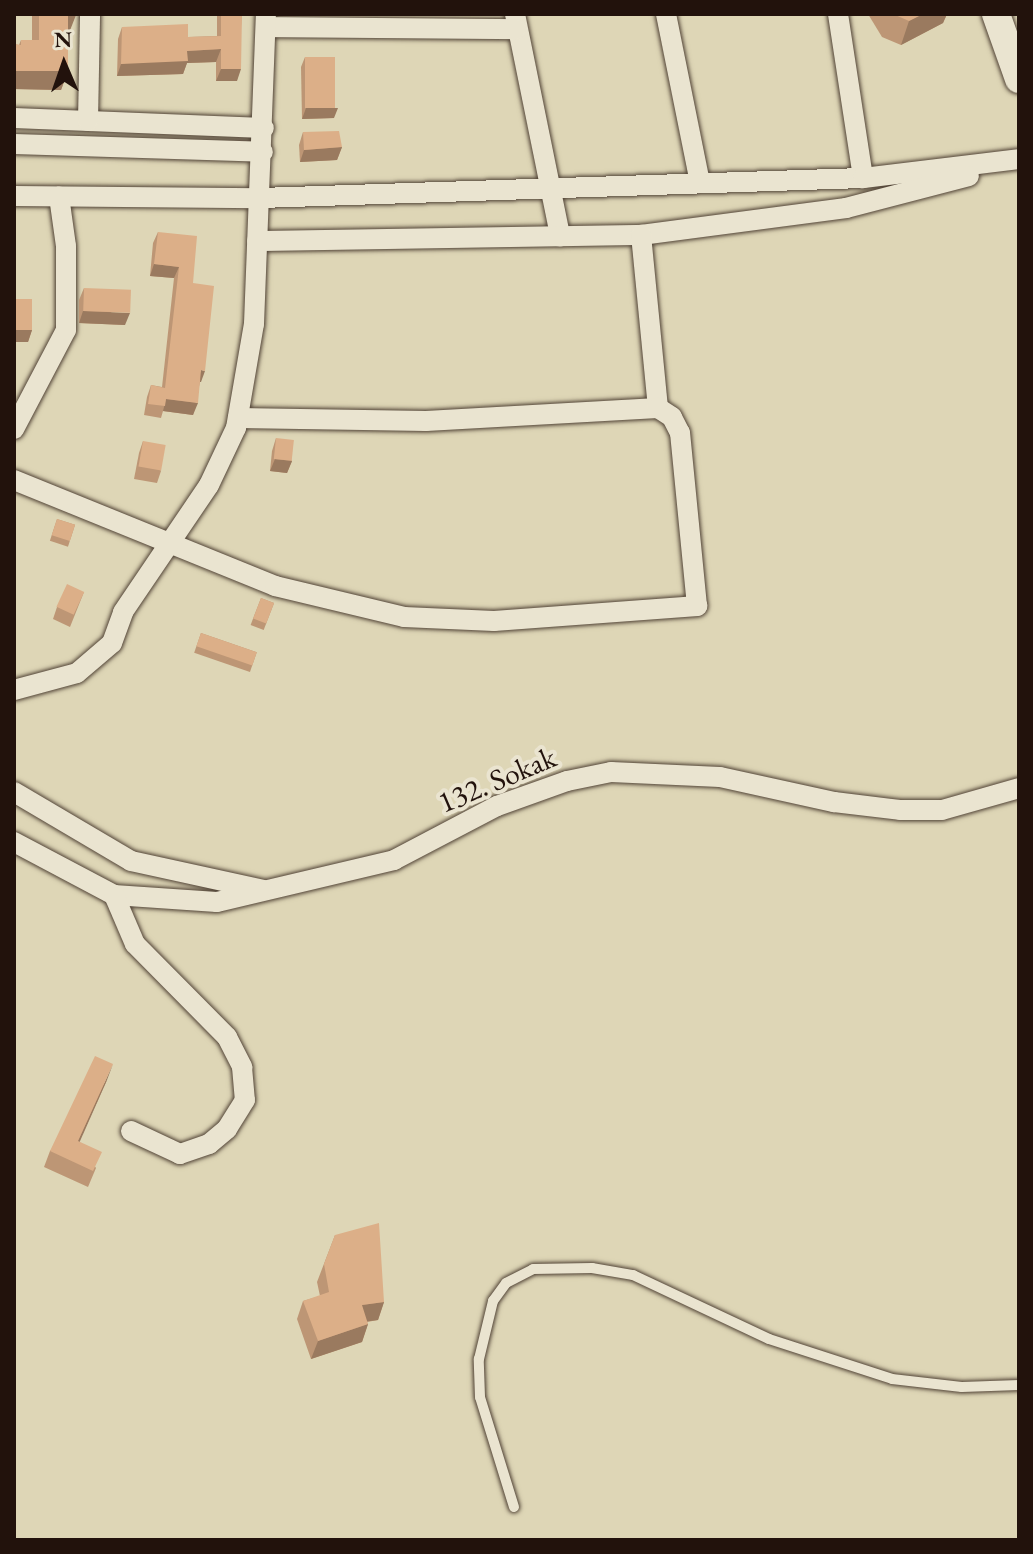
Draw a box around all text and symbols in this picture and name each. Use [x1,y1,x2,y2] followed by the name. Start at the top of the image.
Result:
[24,24,104,104] north arrow
[54,25,73,54] text: N
[433,739,561,821] street label: 132. Sokak

